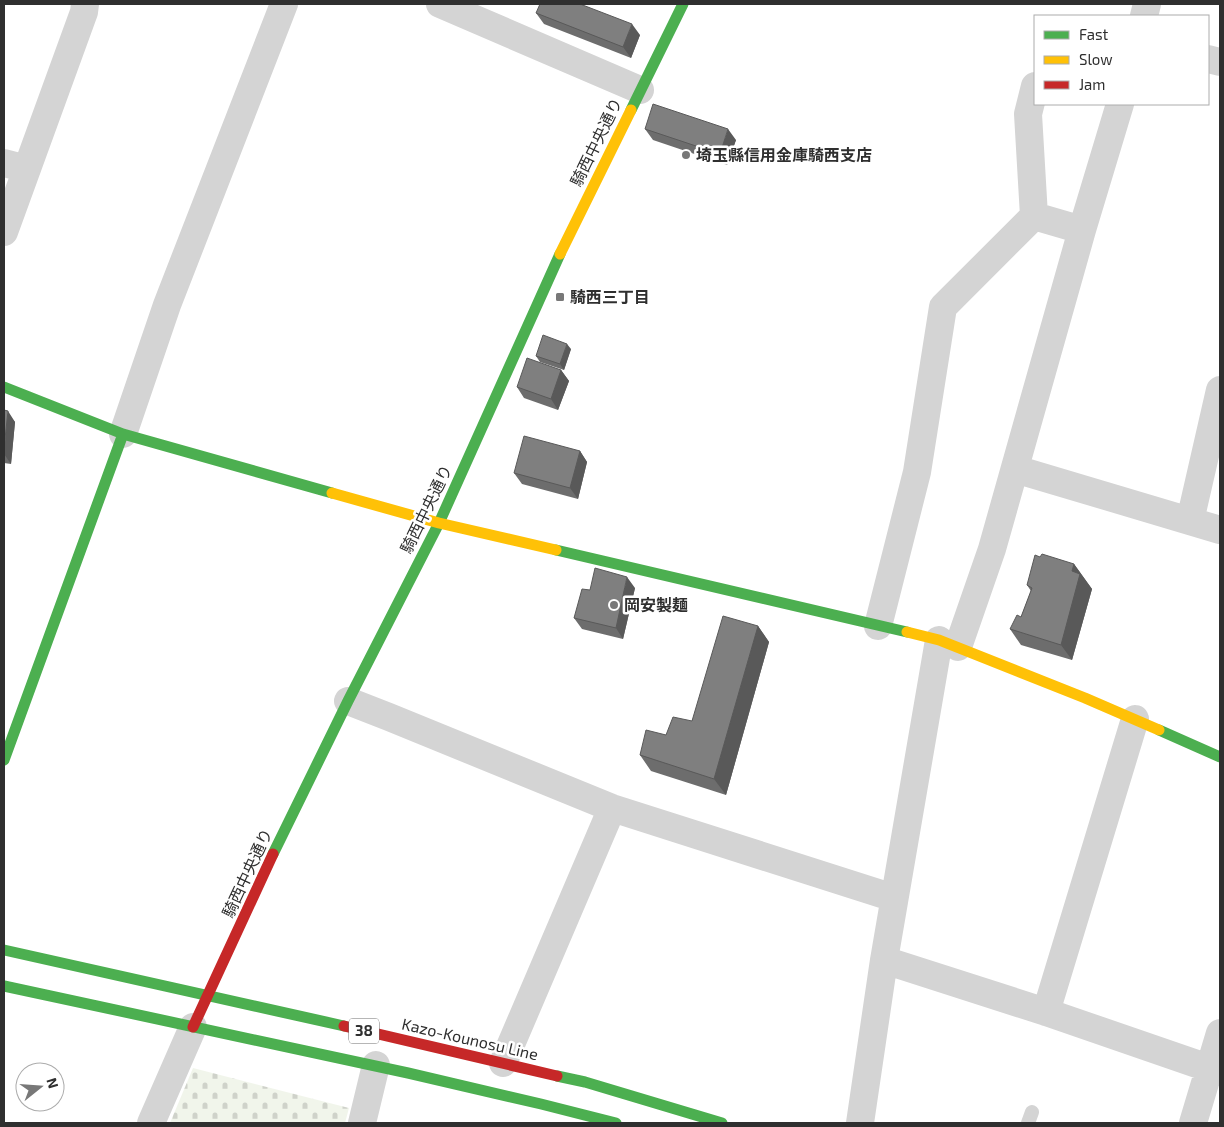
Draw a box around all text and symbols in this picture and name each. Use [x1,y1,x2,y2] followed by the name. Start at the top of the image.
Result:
[1034,15,1209,105] legend
[1079,25,1109,43] text: Fast
[1079,50,1113,68] text: Slow
[1079,75,1105,93] text: Jam
[566,94,625,189] street label: 騎西中央通り
[696,145,872,164] place label: 埼玉縣信用金庫騎西支店
[680,149,692,161] marker: 埼玉縣信用金庫騎西支店
[570,287,650,306] place label: 騎西三丁目
[554,291,566,303] marker: 騎西三丁目
[396,461,455,556] street label: 騎西中央通り
[624,595,688,614] place label: 岡安製麺
[608,599,620,611] marker: 岡安製麺
[218,825,275,920] street label: 騎西中央通り
[400,1014,540,1063] street label: Kazo-Kounosu Line
[349,1018,379,1044] road number: 38
[15,1062,65,1112] north arrow
[43,1076,63,1090] text: N

